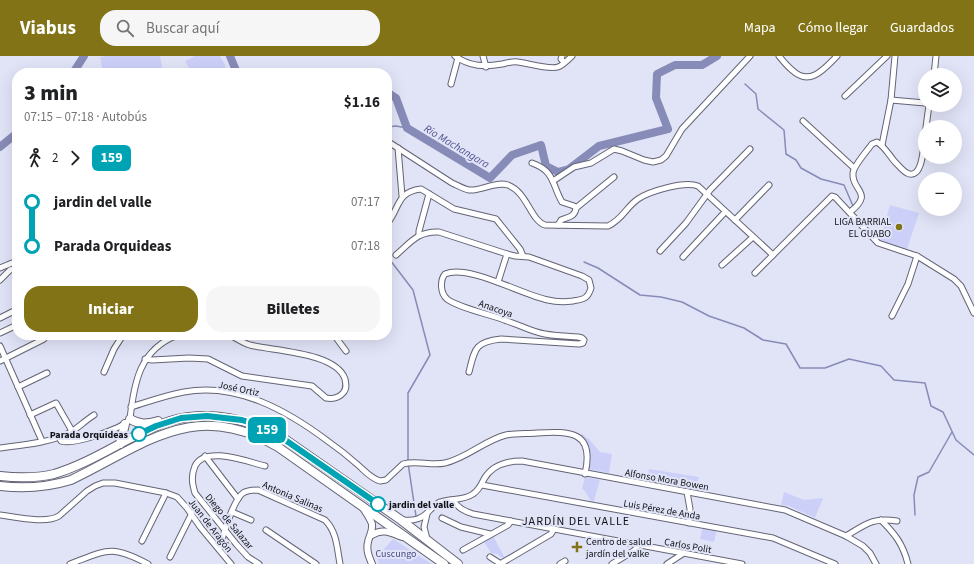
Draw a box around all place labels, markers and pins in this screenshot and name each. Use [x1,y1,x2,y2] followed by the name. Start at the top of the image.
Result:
[834,215,891,241] place label: LIGA BARRIAL EL GUABO
[894,222,904,232] marker: LIGA BARRIAL EL GUABO
[131,426,147,442] marker: Parada Orquideas
[50,428,129,442] place label: Parada Orquideas
[370,496,386,512] marker: jardin del valle
[388,498,454,512] place label: jardin del valle
[585,535,652,561] place label: Centro de salud jardín del valke
[571,541,583,553] marker: Centro de salud jardín del valke

